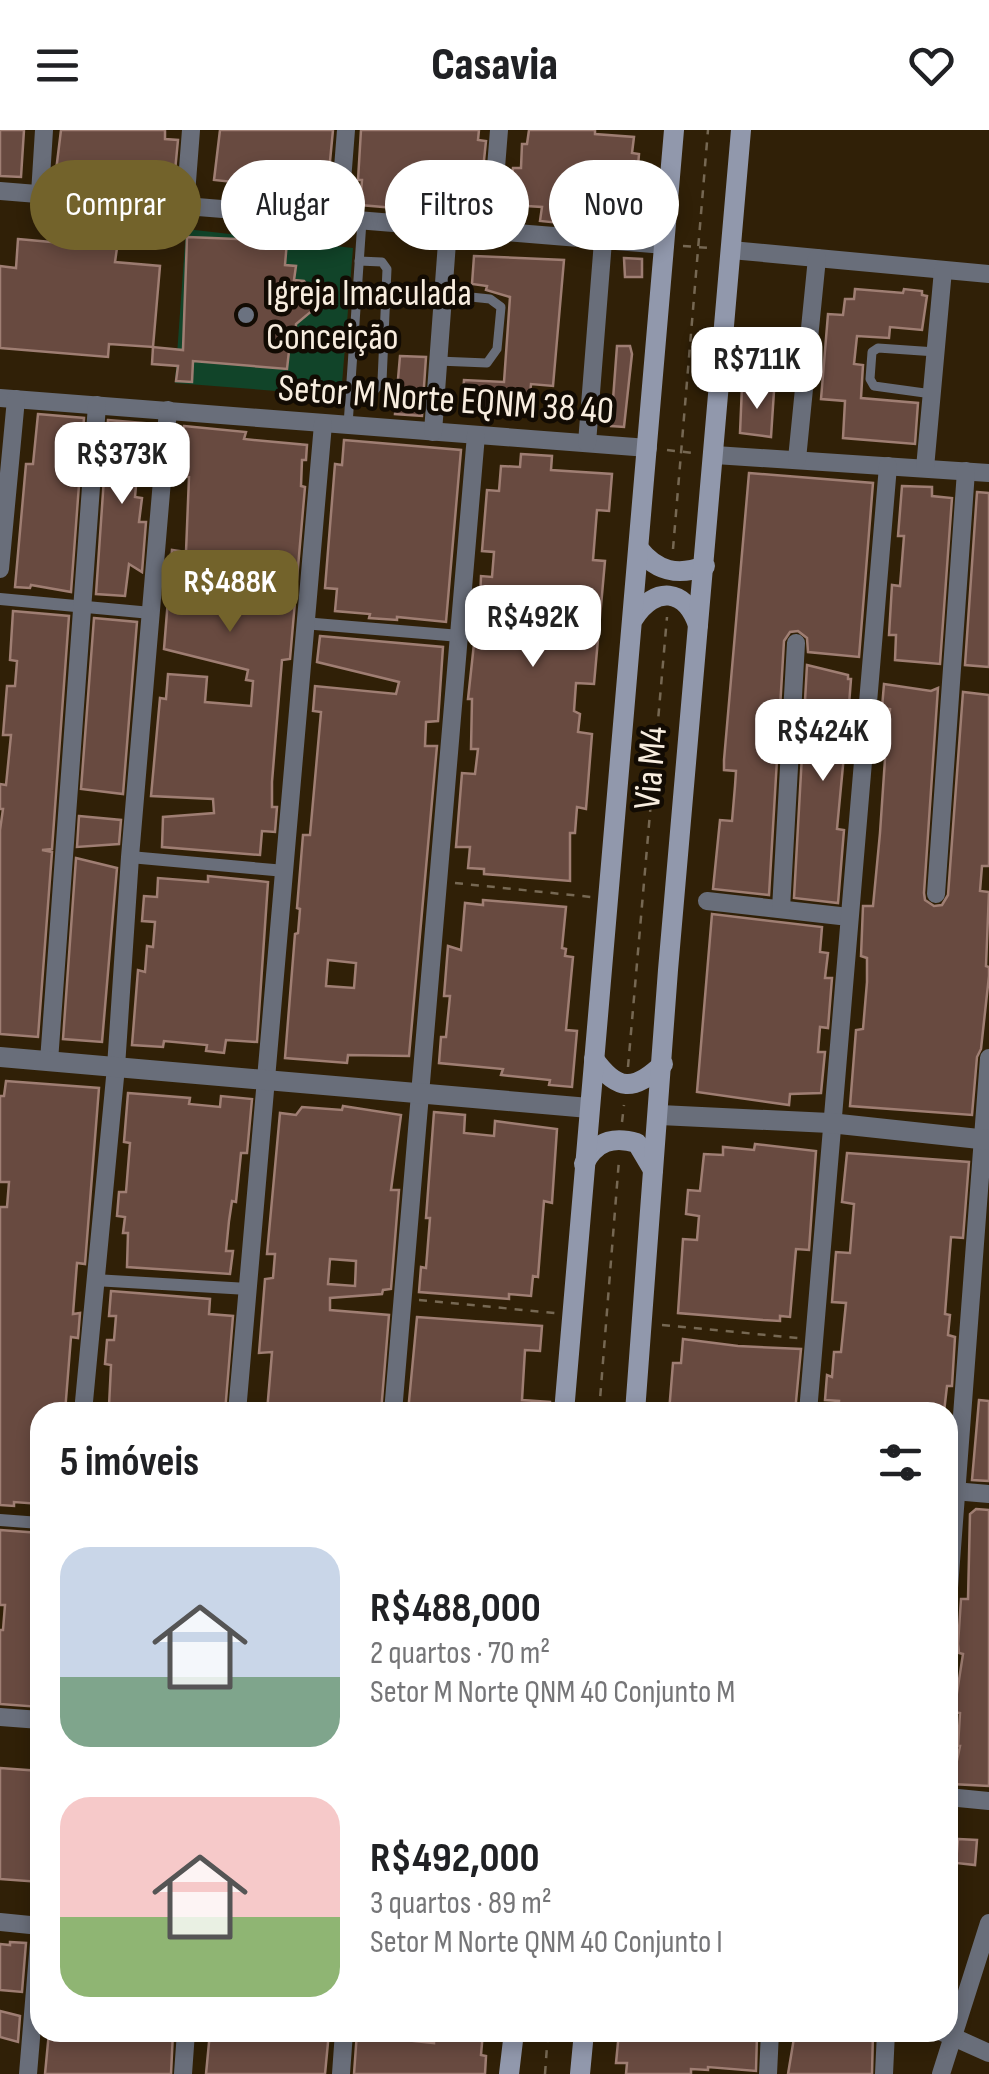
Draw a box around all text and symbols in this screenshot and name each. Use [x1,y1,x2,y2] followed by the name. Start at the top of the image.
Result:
[30,38,85,93] icon: menu
[431,38,558,93] text: Casavia
[904,38,959,93] icon: heart
[30,160,201,250] chip: Comprar
[221,160,365,250] chip: Alugar
[385,160,529,250] chip: Filtros
[549,160,679,250] chip: Novo
[266,271,472,360] place label: Igreja Imaculada Conceição
[235,304,257,326] marker: Igreja Imaculada Conceição
[676,327,838,412] pin: R$711K
[713,340,801,379] text: R$711K
[277,366,615,434] street label: Setor M Norte EQNM 38 40
[41,422,203,507] pin: R$373K
[77,435,167,474] text: R$373K
[149,550,311,635] pin: R$488K
[183,563,277,602] text: R$488K
[452,585,614,670] pin: R$492K
[487,598,579,637] text: R$492K
[742,699,904,784] pin: R$424K
[777,712,869,751] text: R$424K
[625,724,677,811] street label: Via M4
[873,1435,928,1490] icon: filters
[60,1437,199,1488] text: 5 imóveis
[370,1583,541,1634] text: R$488,000
[140,1587,260,1707] icon: home
[370,1634,550,1673] text: 2 quartos · 70 m²
[370,1673,735,1712] text: Setor M Norte QNM 40 Conjunto M
[370,1833,539,1884] text: R$492,000
[140,1837,260,1957] icon: home
[370,1884,552,1923] text: 3 quartos · 89 m²
[370,1923,723,1962] text: Setor M Norte QNM 40 Conjunto I

